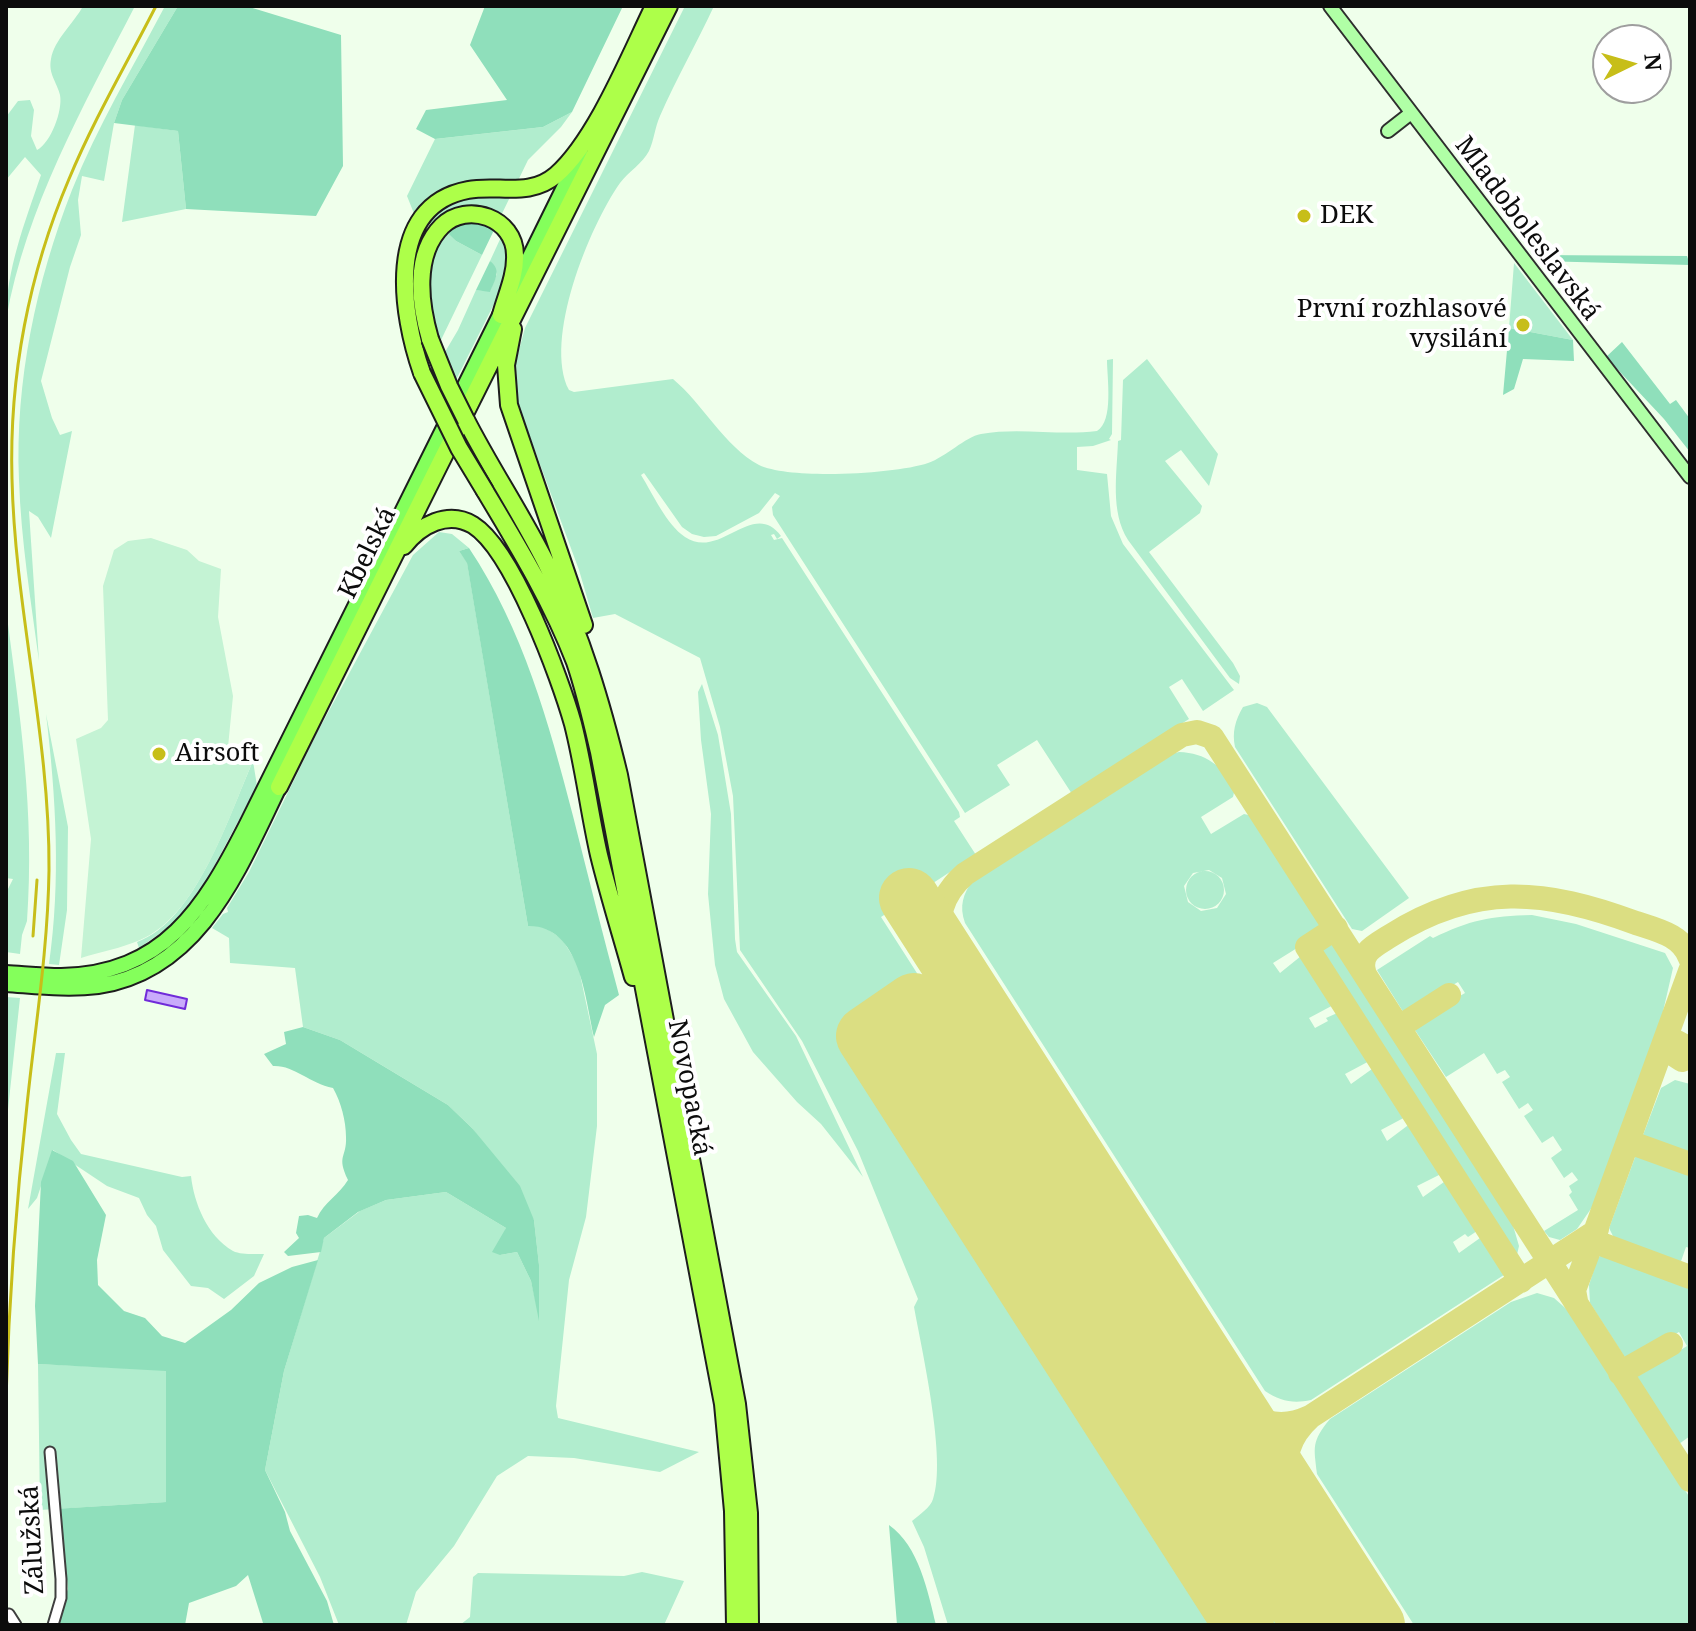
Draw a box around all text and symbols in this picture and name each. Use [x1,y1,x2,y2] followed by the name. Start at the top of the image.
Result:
[1592,24,1672,104] north arrow
[1638,52,1670,72] text: N
[1448,131,1606,327] street label: Mladoboleslavská
[1320,200,1373,232] place label: DEK
[1295,207,1313,225] marker: DEK
[1297,294,1507,356] place label: První rozhlasové vysilání
[1514,316,1532,334] marker: První rozhlasové vysilání
[333,502,403,604] street label: Kbelská
[175,738,259,770] place label: Airsoft
[150,745,168,763] marker: Airsoft
[661,1017,717,1159] street label: Novopacká
[15,1485,51,1595] street label: Zálužská

